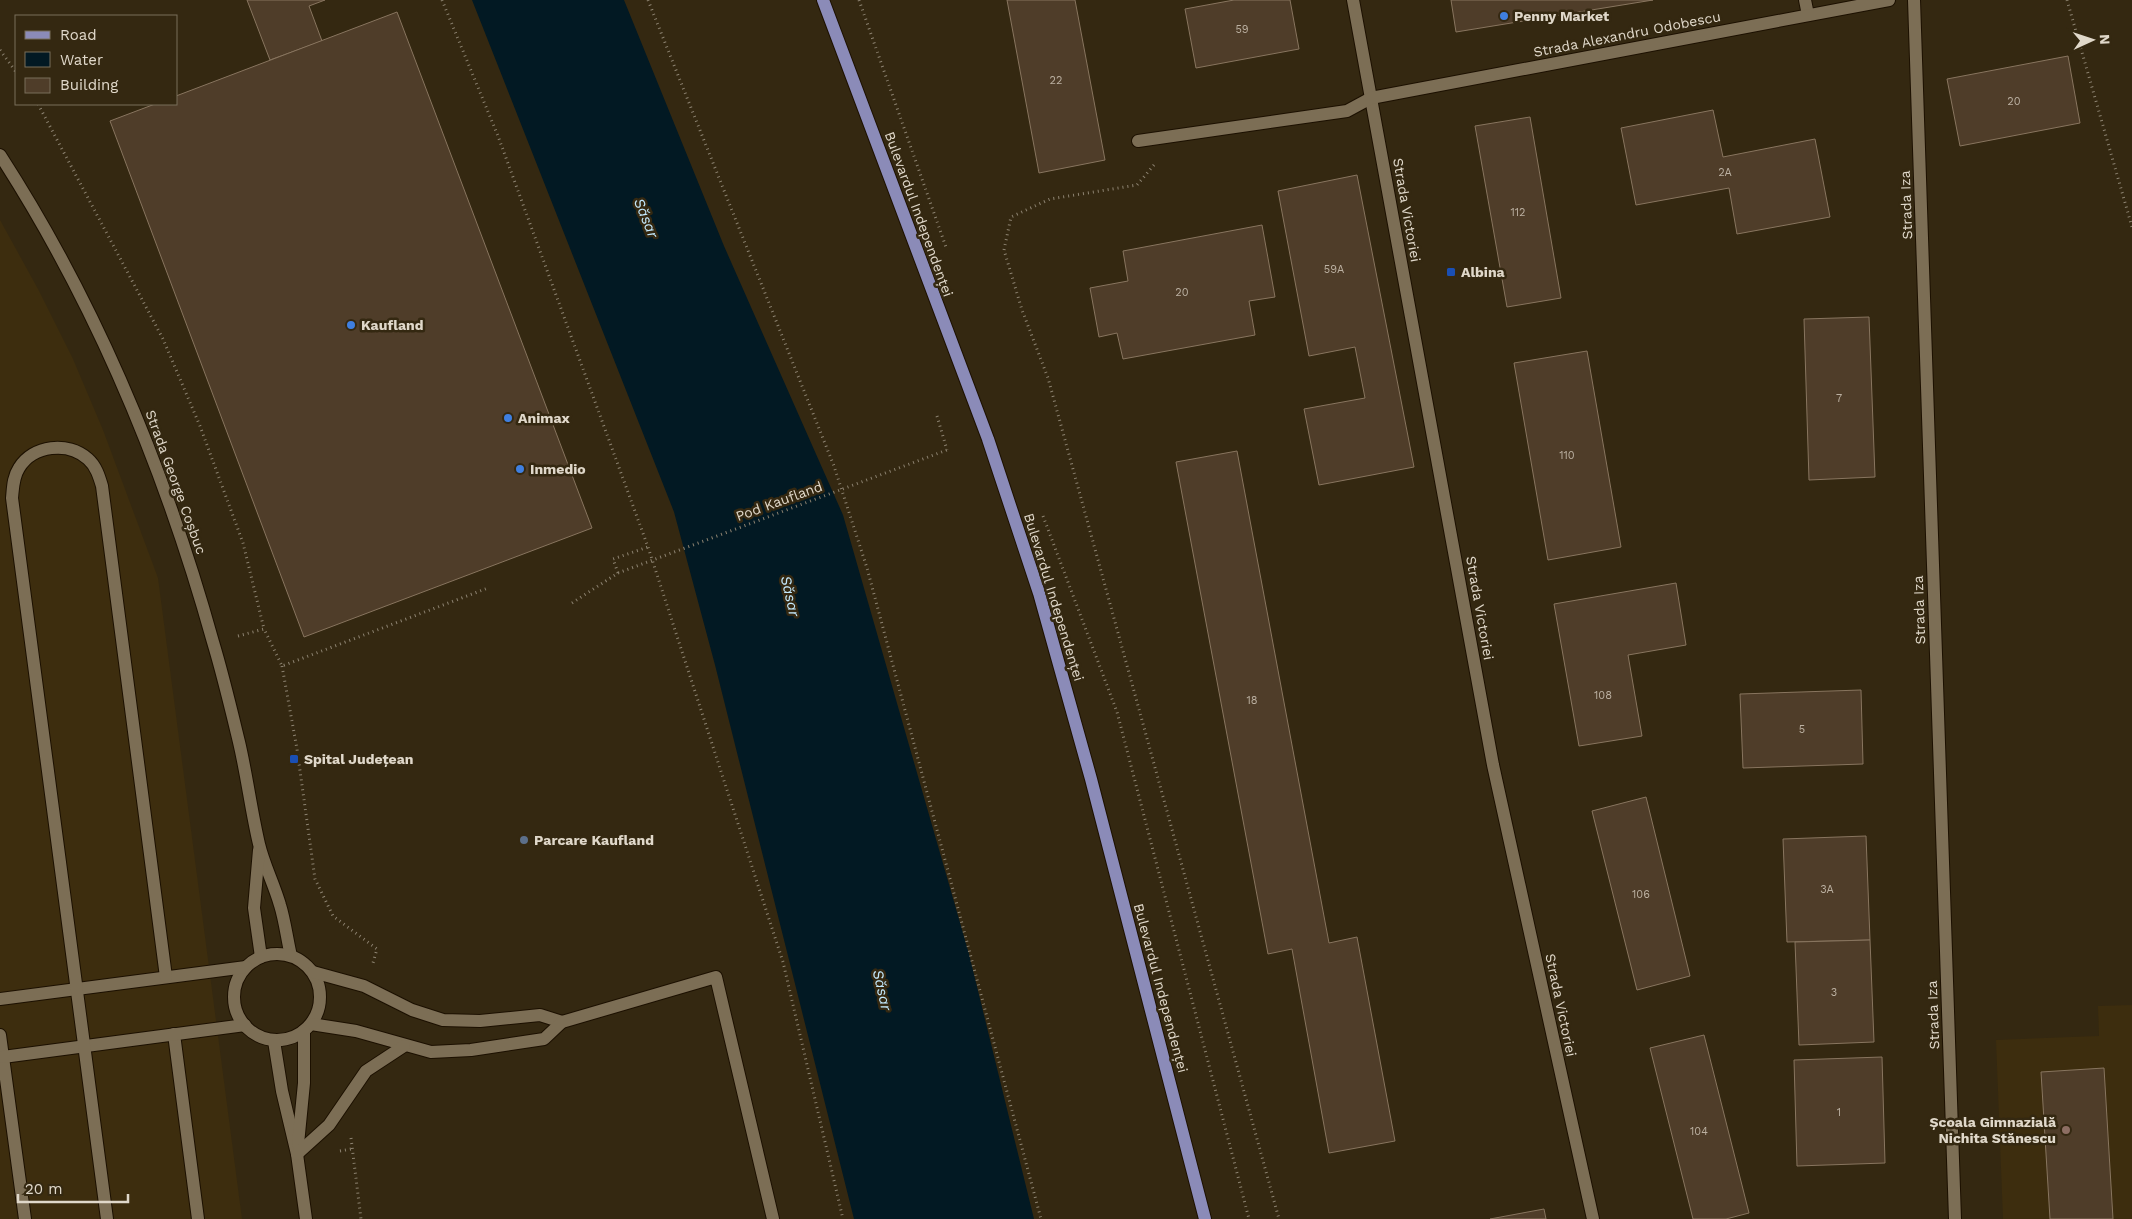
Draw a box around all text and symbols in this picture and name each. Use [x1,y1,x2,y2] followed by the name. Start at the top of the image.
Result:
[1514,8,1609,24] place label: Penny Market
[1532,8,1722,60] street label: Strada Alexandru Odobescu
[1498,10,1510,22] marker: Penny Market
[15,15,178,105] legend
[2067,15,2117,65] north arrow
[1235,23,1249,36] house number: 59
[60,26,97,44] text: Road
[2097,34,2113,45] text: N
[60,51,103,69] text: Water
[1050,74,1062,87] house number: 22
[60,76,118,94] text: Building
[2007,95,2021,108] house number: 20
[881,129,956,299] street label: Bulevardul Independenței
[1390,157,1424,263] street label: Strada Victoriei
[1718,166,1732,179] house number: 2A
[1897,170,1915,240] street label: Strada Iza
[630,195,663,242] water label: Săsar
[1511,206,1526,219] house number: 112
[1324,263,1344,276] house number: 59A
[1461,264,1506,280] place label: Albina
[1445,266,1457,278] marker: Albina
[1175,286,1189,299] house number: 20
[361,317,423,333] place label: Kaufland
[345,319,357,331] marker: Kaufland
[1836,392,1842,405] house number: 7
[141,408,210,557] street label: Strada George Coșbuc
[518,410,571,426] place label: Animax
[502,412,514,424] marker: Animax
[1559,449,1575,462] house number: 110
[530,461,586,477] place label: Inmedio
[514,463,526,475] marker: Inmedio
[733,478,825,524] street label: Pod Kaufland
[1020,511,1087,683] street label: Bulevardul Independenței
[1463,555,1497,661] street label: Strada Victoriei
[777,574,804,619] water label: Săsar
[1910,575,1928,645] street label: Strada Iza
[1594,689,1612,702] house number: 108
[1246,694,1258,707] house number: 18
[1799,723,1805,736] house number: 5
[304,751,413,767] place label: Spital Județean
[288,753,300,765] marker: Spital Județean
[534,832,654,848] place label: Parcare Kaufland
[518,834,530,846] marker: Parcare Kaufland
[1820,883,1834,896] house number: 3A
[1632,888,1650,901] house number: 106
[1130,902,1191,1075] street label: Bulevardul Independenței
[1542,952,1580,1058] street label: Strada Victoriei
[869,968,896,1013] water label: Săsar
[1924,980,1942,1050] street label: Strada Iza
[1831,986,1837,999] house number: 3
[1837,1106,1841,1119] house number: 1
[1930,1114,2057,1146] place label: Școala Gimnazială Nichita Stănescu
[2060,1124,2072,1136] marker: Școala Gimnazială Nichita Stănescu
[1690,1125,1708,1138] house number: 104
[18,1172,128,1204] scale bar
[25,1180,63,1198] text: 20 m

